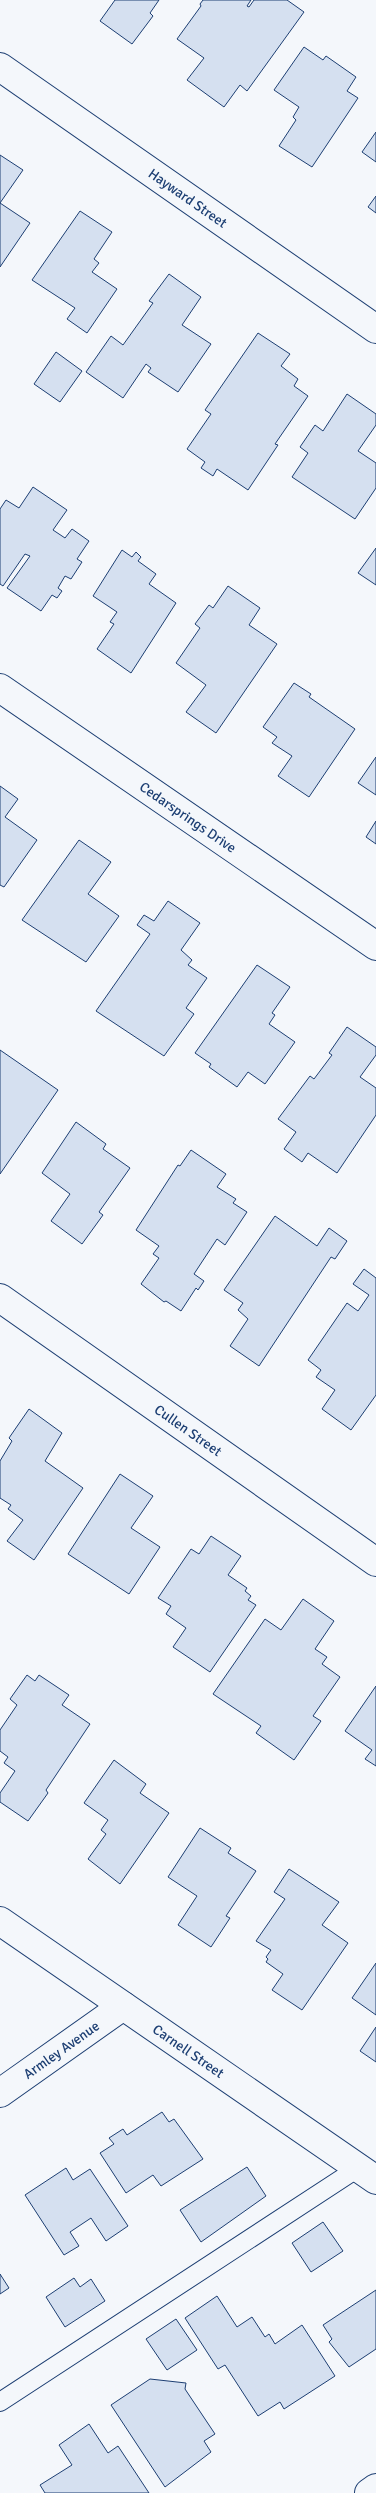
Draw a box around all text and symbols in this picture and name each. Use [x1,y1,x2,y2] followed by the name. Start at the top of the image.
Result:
[145,165,230,232] street label: Hayward Street
[136,778,239,857] street label: Cedarsprings Drive
[151,1401,225,1460] street label: Cullen Street
[20,2017,103,2083] street label: Armley Avenue
[149,2021,227,2082] street label: Carnell Street

